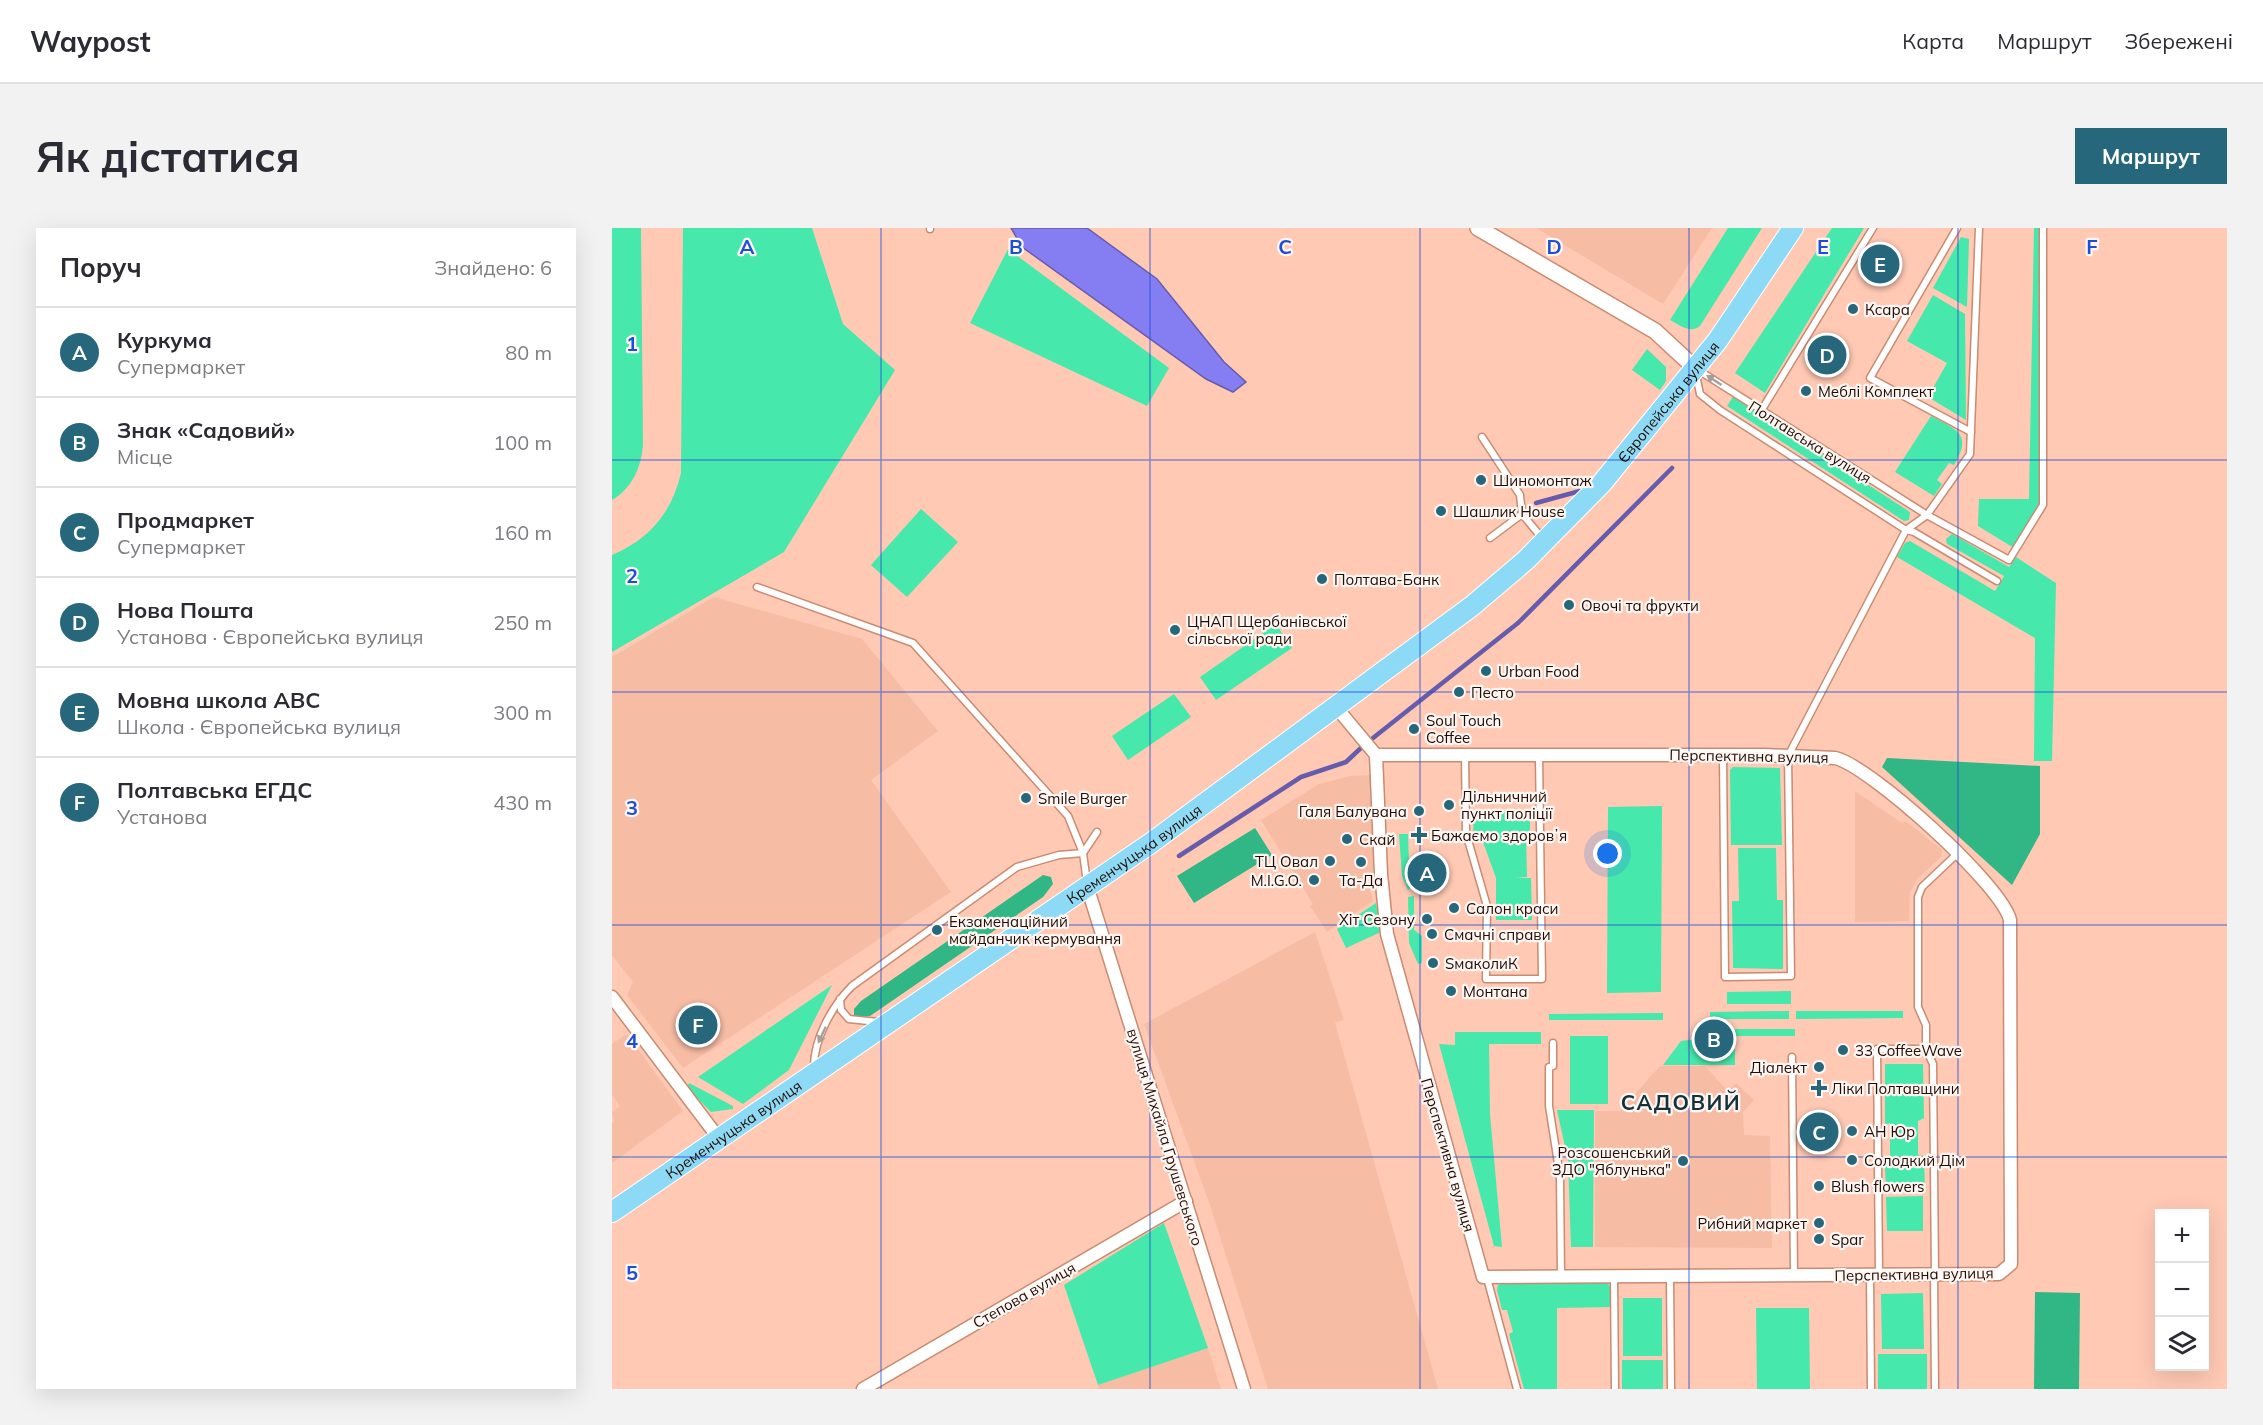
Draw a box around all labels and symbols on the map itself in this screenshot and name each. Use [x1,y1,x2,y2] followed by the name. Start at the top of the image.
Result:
[740,234,755,259] text: A
[1009,234,1023,259] text: B
[1278,234,1292,259] text: C
[1546,234,1562,259] text: D
[1817,234,1829,259] text: E
[2086,234,2098,259] text: F
[1860,242,1900,286] pin: E
[1865,300,1910,319] place label: Ксара
[1846,302,1860,316] marker: Ксара
[626,331,638,356] text: 1
[1808,332,1846,378] pin: D
[1613,337,1723,466] street label: Європейська вулиця
[1705,374,1722,385] one-way arrow
[1818,382,1934,401] place label: Меблі Комплект
[1799,384,1813,398] marker: Меблі Комплект
[1745,397,1875,487] street label: Полтавська вулиця
[1493,471,1593,490] place label: Шиномонтаж
[1474,473,1488,487] marker: Шиномонтаж
[1453,502,1565,521] place label: Шашлик House
[1434,504,1448,518] marker: Шашлик House
[626,563,638,588] text: 2
[1334,570,1440,589] place label: Полтава-Банк
[1315,572,1329,586] marker: Полтава-Банк
[1581,596,1699,615] place label: Овочі та фрукти
[1562,598,1576,612] marker: Овочі та фрукти
[1187,612,1347,648] place label: ЦНАП Щербанівської сільської ради
[1168,623,1182,637] marker: ЦНАП Щербанівської сільської ради
[1498,662,1579,681] place label: Urban Food
[1479,664,1493,678] marker: Urban Food
[1471,683,1514,702] place label: Песто
[1452,685,1466,699] marker: Песто
[1426,711,1501,747] place label: Soul Touch Coffee
[1407,722,1421,736] marker: Soul Touch Coffee
[1669,745,1829,767] street label: Перспективна вулиця
[1461,787,1553,823] place label: Дільничний пункт поліції
[1038,789,1127,808] place label: Smile Burger
[1019,791,1033,805] marker: Smile Burger
[626,795,638,820] text: 3
[1442,798,1456,812] marker: Дільничний пункт поліції
[1062,800,1205,908] street label: Кременчуцька вулиця
[1299,802,1407,821] place label: Галя Балувана
[1412,804,1426,818] marker: Галя Балувана
[1431,826,1567,845] place label: Бажаємо здоровʼя
[1412,828,1426,842] marker: Бажаємо здоровʼя
[1359,830,1395,849] place label: Скай
[1340,832,1354,846] marker: Скай
[1593,839,1622,868] your location
[1408,850,1446,896] pin: A
[1255,852,1318,871] place label: ТЦ Овал
[1323,854,1337,868] marker: ТЦ Овал
[1354,855,1368,869] marker: Та-Да
[1251,871,1302,890] place label: M.I.G.O.
[1339,871,1383,890] place label: Та-Да
[1307,873,1321,887] marker: M.I.G.O.
[1466,899,1559,918] place label: Салон краси
[1447,901,1461,915] marker: Салон краси
[1339,910,1415,929] place label: Хіт Сезону
[949,912,1121,948] place label: Екзаменаційний майданчик кермування
[1420,912,1434,926] marker: Хіт Сезону
[930,923,944,937] marker: Екзаменаційний майданчик кермування
[1444,925,1551,944] place label: Смачні справи
[1425,927,1439,941] marker: Смачні справи
[1445,954,1518,973] place label: SмаколиК
[1426,956,1440,970] marker: SмаколиК
[1463,982,1528,1001] place label: Монтана
[1444,984,1458,998] marker: Монтана
[678,1002,718,1048] pin: F
[1694,1016,1734,1062] pin: B
[817,1026,826,1043] one-way arrow
[1123,1026,1207,1248] street label: вулиця Михайла Грушевського
[626,1028,638,1053] text: 4
[1855,1041,1962,1060] place label: 33 CoffeeWave
[1836,1043,1850,1057] marker: 33 CoffeeWave
[1750,1058,1807,1077] place label: Діалект
[1812,1060,1826,1074] marker: Діалект
[661,1076,805,1182] street label: Кременчуцька вулиця
[1417,1076,1479,1234] street label: Перспективна вулиця
[1831,1079,1960,1098] place label: Ліки Полтавщини
[1812,1081,1826,1095] marker: Ліки Полтавщини
[1621,1089,1741,1115] district label: САДОВИЙ
[1800,1110,1838,1154] pin: C
[1864,1122,1915,1141] place label: АН Юр
[1845,1124,1859,1138] marker: АН Юр
[1552,1143,1671,1179] place label: Розсошенський ЗДО "Яблунька"
[1864,1151,1965,1170] place label: Солодкий Дім
[1845,1153,1859,1167] marker: Солодкий Дім
[1676,1154,1690,1168] marker: Розсошенський ЗДО "Яблунька"
[1831,1177,1925,1196] place label: Blush flowers
[1812,1179,1826,1193] marker: Blush flowers
[1697,1214,1807,1233] place label: Рибний маркет
[1812,1216,1826,1230] marker: Рибний маркет
[1831,1230,1864,1249] place label: Spar
[1812,1232,1826,1246] marker: Spar
[969,1258,1079,1332] street label: Степова вулиця
[626,1260,638,1285] text: 5
[1834,1263,1994,1285] street label: Перспективна вулиця

